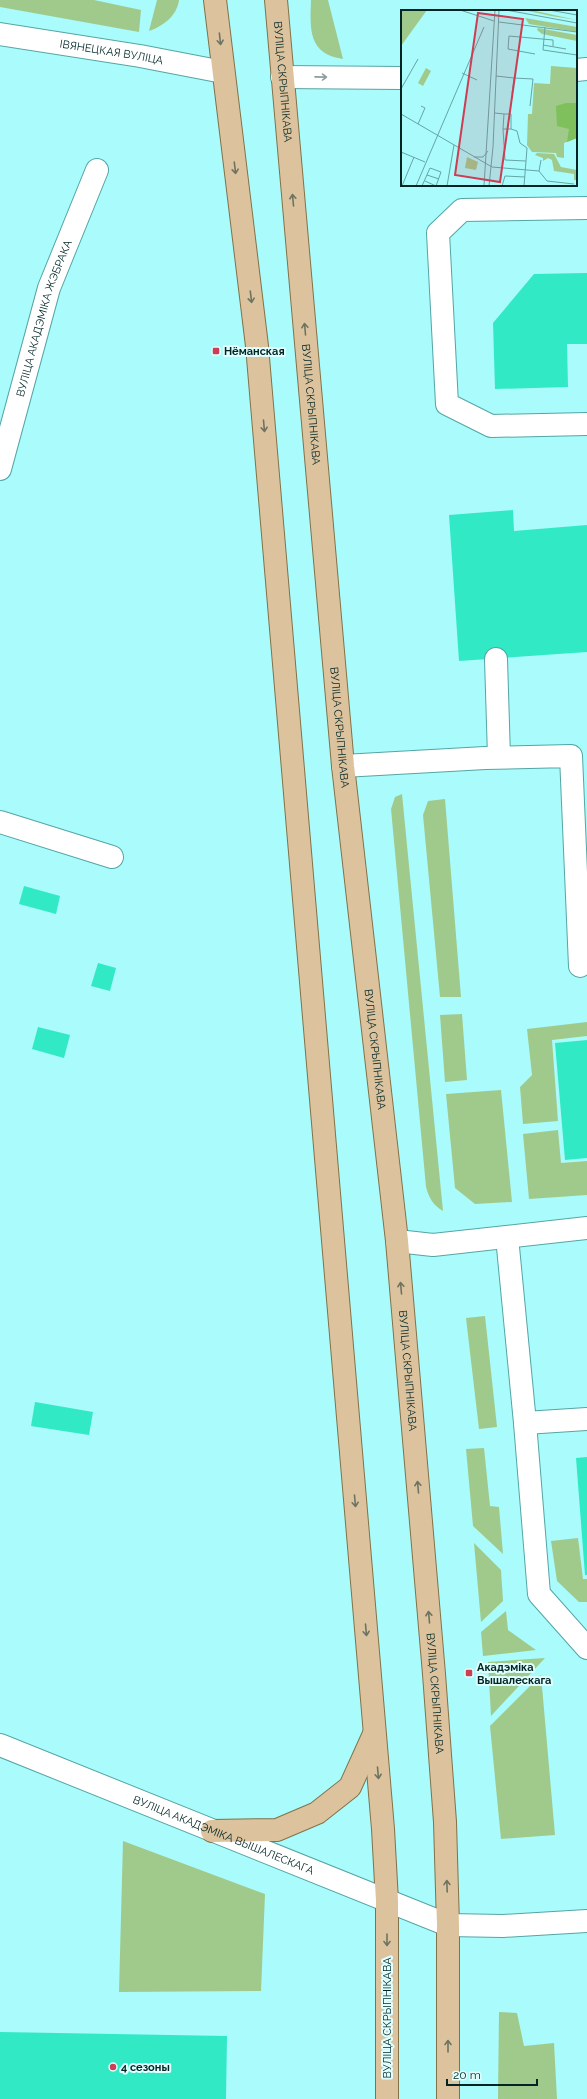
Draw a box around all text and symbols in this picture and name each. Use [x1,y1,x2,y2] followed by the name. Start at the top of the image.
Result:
[401,10,577,186] inset map
[271,21,294,143] street label: ВУЛІЦА СКРЫПНІКАВА
[216,32,223,45] one-way arrow
[59,37,165,67] street label: ІВЯНЕЦКАЯ ВУЛІЦА
[314,73,327,81] one-way arrow
[231,161,239,174] one-way arrow
[289,194,297,207] one-way arrow
[14,238,75,398] street label: ВУЛІЦА АКАДЭМІКА ЖЭБРАКА
[247,290,255,303] one-way arrow
[301,323,308,336] one-way arrow
[299,343,323,466] street label: ВУЛІЦА СКРЫПНІКАВА
[224,345,285,358] place label: Нёманская
[211,346,221,356] marker: Нёманская
[260,419,268,432] one-way arrow
[327,666,351,789] street label: ВУЛІЦА СКРЫПНІКАВА
[361,988,388,1111] street label: ВУЛІЦА СКРЫПНІКАВА
[398,1282,405,1295] one-way arrow
[396,1310,419,1432] street label: ВУЛІЦА СКРЫПНІКАВА
[415,1481,422,1494] one-way arrow
[351,1494,358,1507] one-way arrow
[426,1611,433,1624] one-way arrow
[362,1623,370,1636] one-way arrow
[424,1632,446,1755] street label: ВУЛІЦА СКРЫПНІКАВА
[477,1661,551,1687] place label: Акадэміка Вышалескага
[464,1668,474,1678] marker: Акадэміка Вышалескага
[375,1767,382,1780] one-way arrow
[131,1793,316,1878] street label: ВУЛІЦА АКАДЭМІКА ВЫШАЛЕСКАГА
[443,1880,451,1893] one-way arrow
[383,1933,391,1946] one-way arrow
[381,1957,394,2079] street label: ВУЛІЦА СКРЫПНІКАВА
[444,2040,452,2053] one-way arrow
[121,2061,170,2074] place label: 4 сезоны
[447,2061,537,2087] scale bar
[108,2062,118,2072] marker: 4 сезоны
[453,2068,481,2082] text: 20 m

